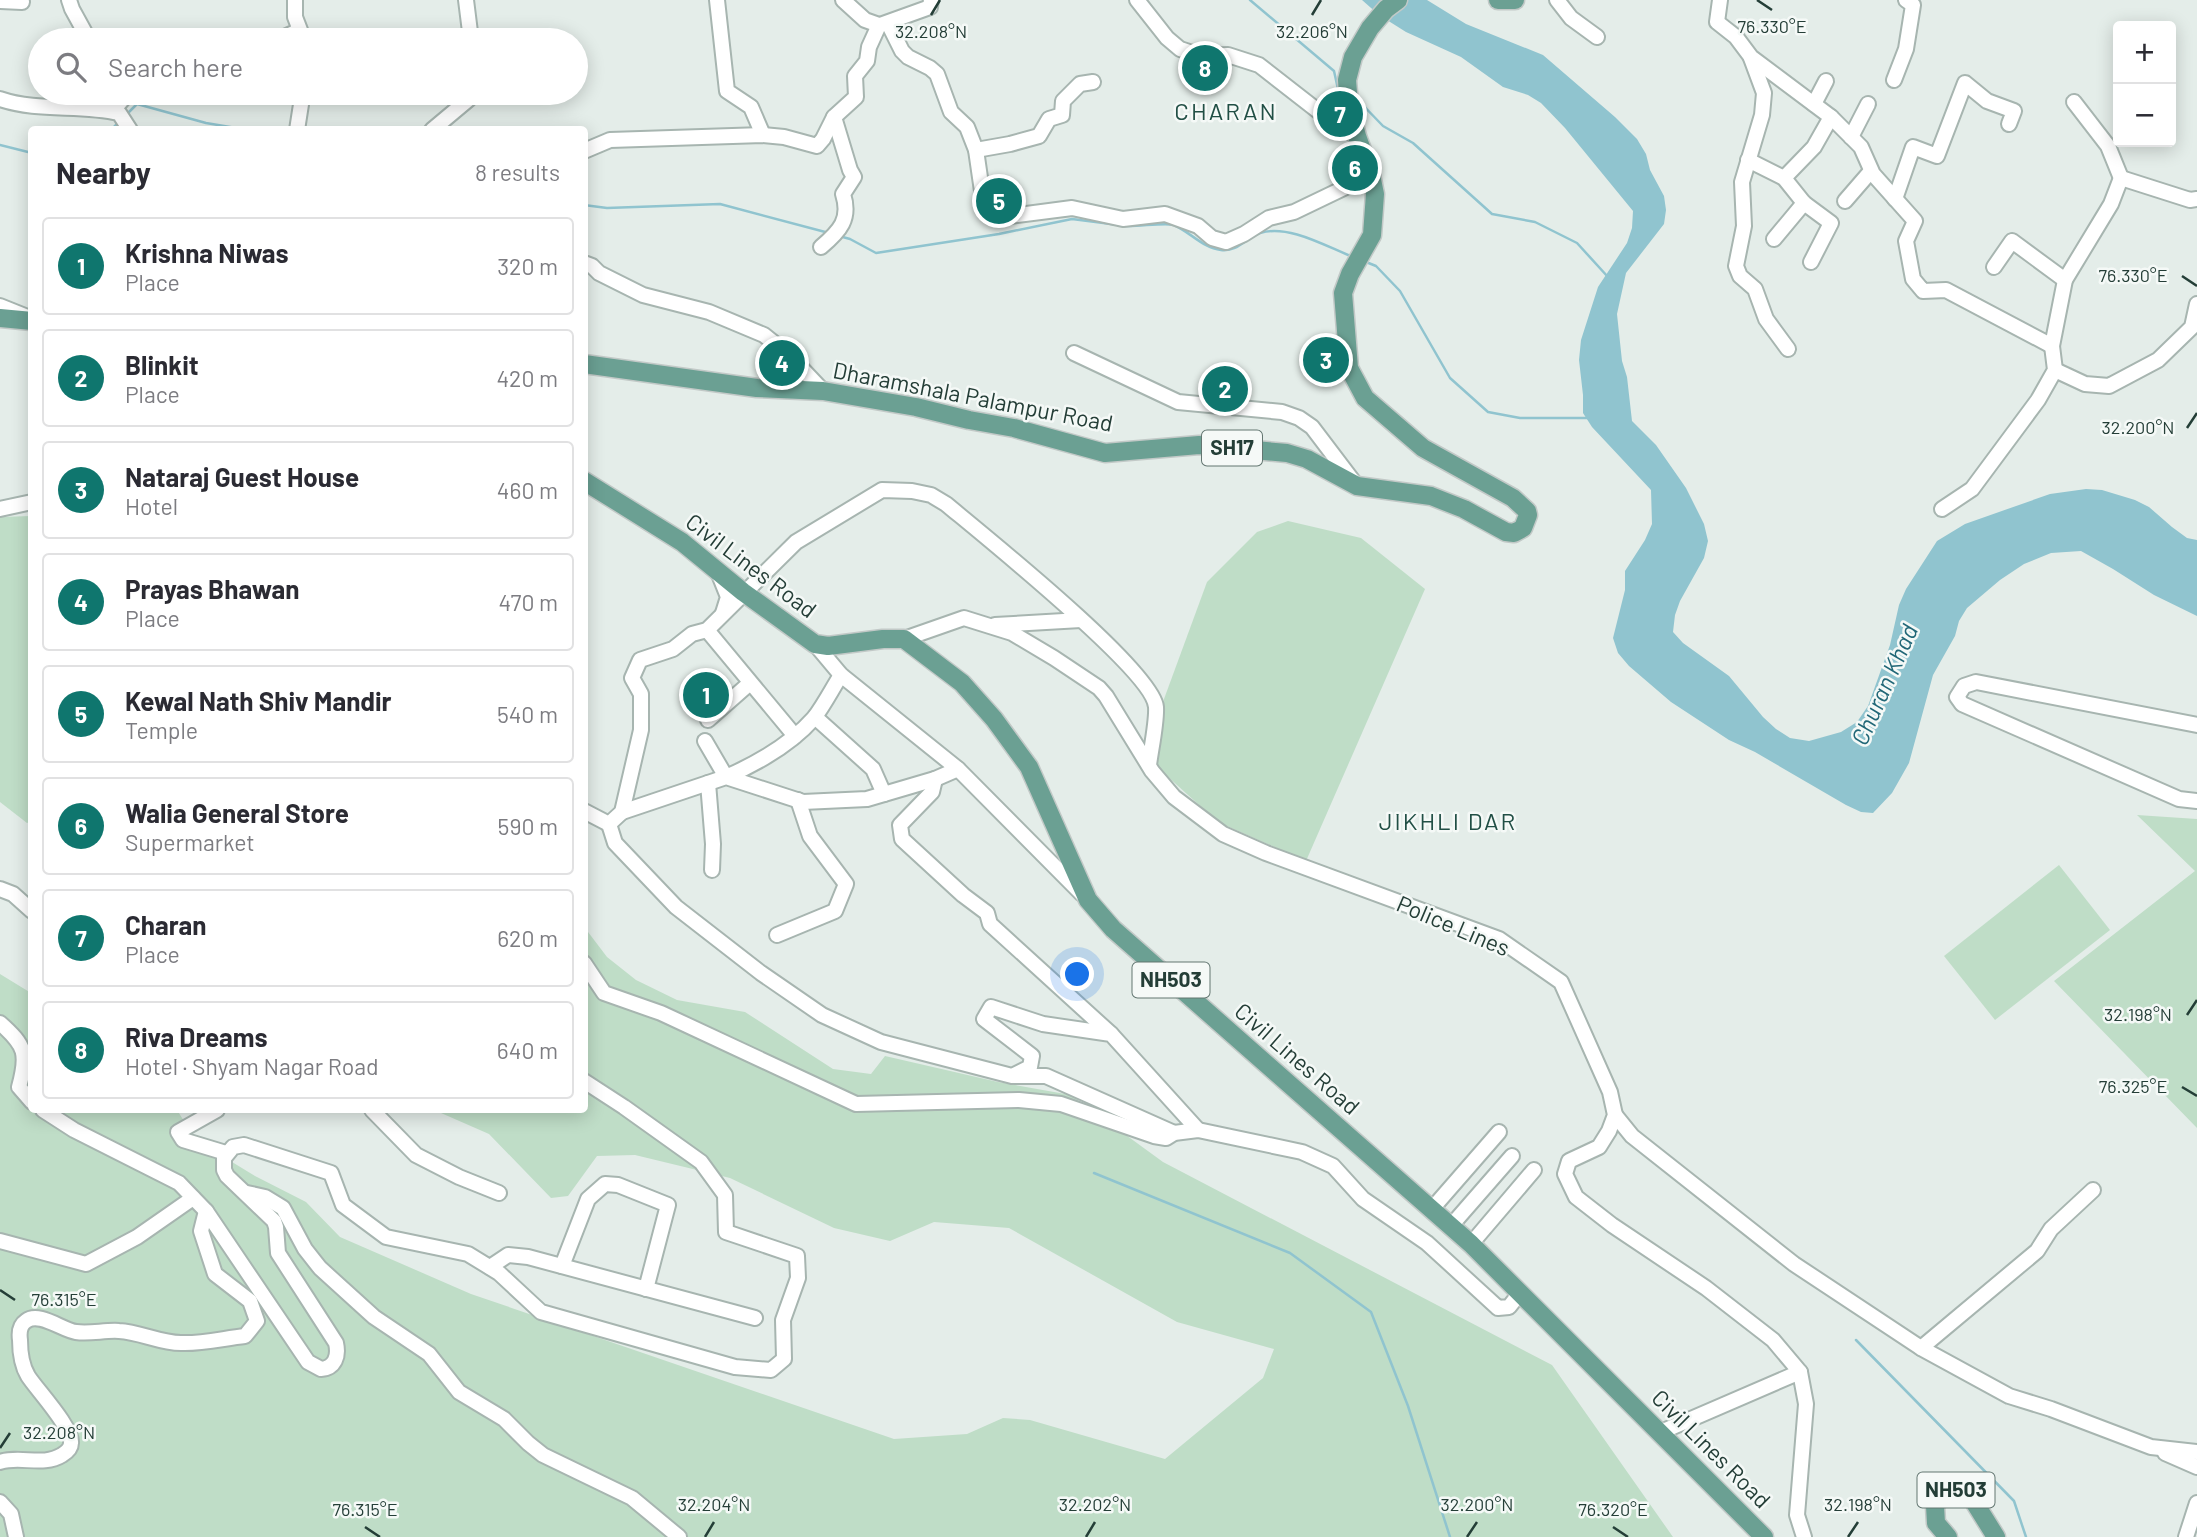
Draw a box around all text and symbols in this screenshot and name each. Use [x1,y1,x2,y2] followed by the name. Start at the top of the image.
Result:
[1737,15,1807,37] text: 76.330°E
[895,20,967,42] text: 32.208°N
[1276,20,1348,42] text: 32.206°N
[2113,21,2176,147] map controls
[2113,21,2176,84] button: +
[28,28,588,105] search box
[1182,42,1228,94] pin: 8
[52,48,90,86] icon: search
[108,51,243,82] text: Search here
[2113,84,2176,147] button: −
[1317,88,1363,140] pin: 7
[1174,96,1278,125] district label: CHARAN
[1332,142,1378,194] pin: 6
[56,154,151,190] text: Nearby
[475,158,560,186] text: 8 results
[976,175,1022,227] pin: 5
[125,237,289,268] text: Krishna Niwas
[77,252,85,280] text: 1
[497,252,558,280] text: 320 m
[2098,264,2168,286] text: 76.330°E
[125,268,180,296] text: Place
[1303,334,1349,386] pin: 3
[759,337,805,389] pin: 4
[125,349,199,380] text: Blinkit
[831,355,1116,437] street label: Dharamshala Palampur Road
[1202,363,1248,415] pin: 2
[75,364,87,392] text: 2
[496,364,558,392] text: 420 m
[125,380,180,408] text: Place
[2102,416,2174,438] text: 32.200°N
[1202,430,1262,466] road number: SH17
[125,461,359,492] text: Nataraj Guest House
[75,476,87,504] text: 3
[497,476,558,504] text: 460 m
[125,492,178,520] text: Hotel
[681,507,822,623] street label: Civil Lines Road
[125,573,299,604] text: Prayas Bhawan
[74,588,88,616] text: 4
[499,588,558,616] text: 470 m
[125,604,180,632] text: Place
[1844,619,1923,749] water label: Churan Khad
[683,669,729,721] pin: 1
[125,685,392,716] text: Kewal Nath Shiv Mandir
[75,700,87,728] text: 5
[497,700,558,728] text: 540 m
[125,716,198,744] text: Temple
[125,797,349,828] text: Walia General Store
[1379,806,1517,835] district label: JIKHLI DAR
[75,812,87,840] text: 6
[498,812,558,840] text: 590 m
[125,828,255,856] text: Supermarket
[1393,889,1514,961] street label: Police Lines
[125,909,207,940] text: Charan
[75,924,87,952] text: 7
[497,924,558,952] text: 620 m
[125,940,180,968] text: Place
[1060,957,1094,991] your location
[1132,962,1210,998] road number: NH503
[1230,996,1366,1120] street label: Civil Lines Road
[2104,1003,2172,1025] text: 32.198°N
[125,1021,268,1052] text: Riva Dreams
[75,1036,87,1064] text: 8
[497,1036,558,1064] text: 640 m
[125,1052,379,1080] text: Hotel · Shyam Nagar Road
[2099,1075,2167,1097] text: 76.325°E
[31,1288,97,1310] text: 76.315°E
[1647,1383,1777,1513] street label: Civil Lines Road
[23,1421,95,1443] text: 32.208°N
[1918,1472,1994,1508] road number: NH503
[678,1493,750,1515] text: 32.204°N
[1059,1493,1131,1515] text: 32.202°N
[1441,1493,1513,1515] text: 32.200°N
[1824,1493,1892,1515] text: 32.198°N
[332,1498,398,1520] text: 76.315°E
[1578,1498,1648,1520] text: 76.320°E

